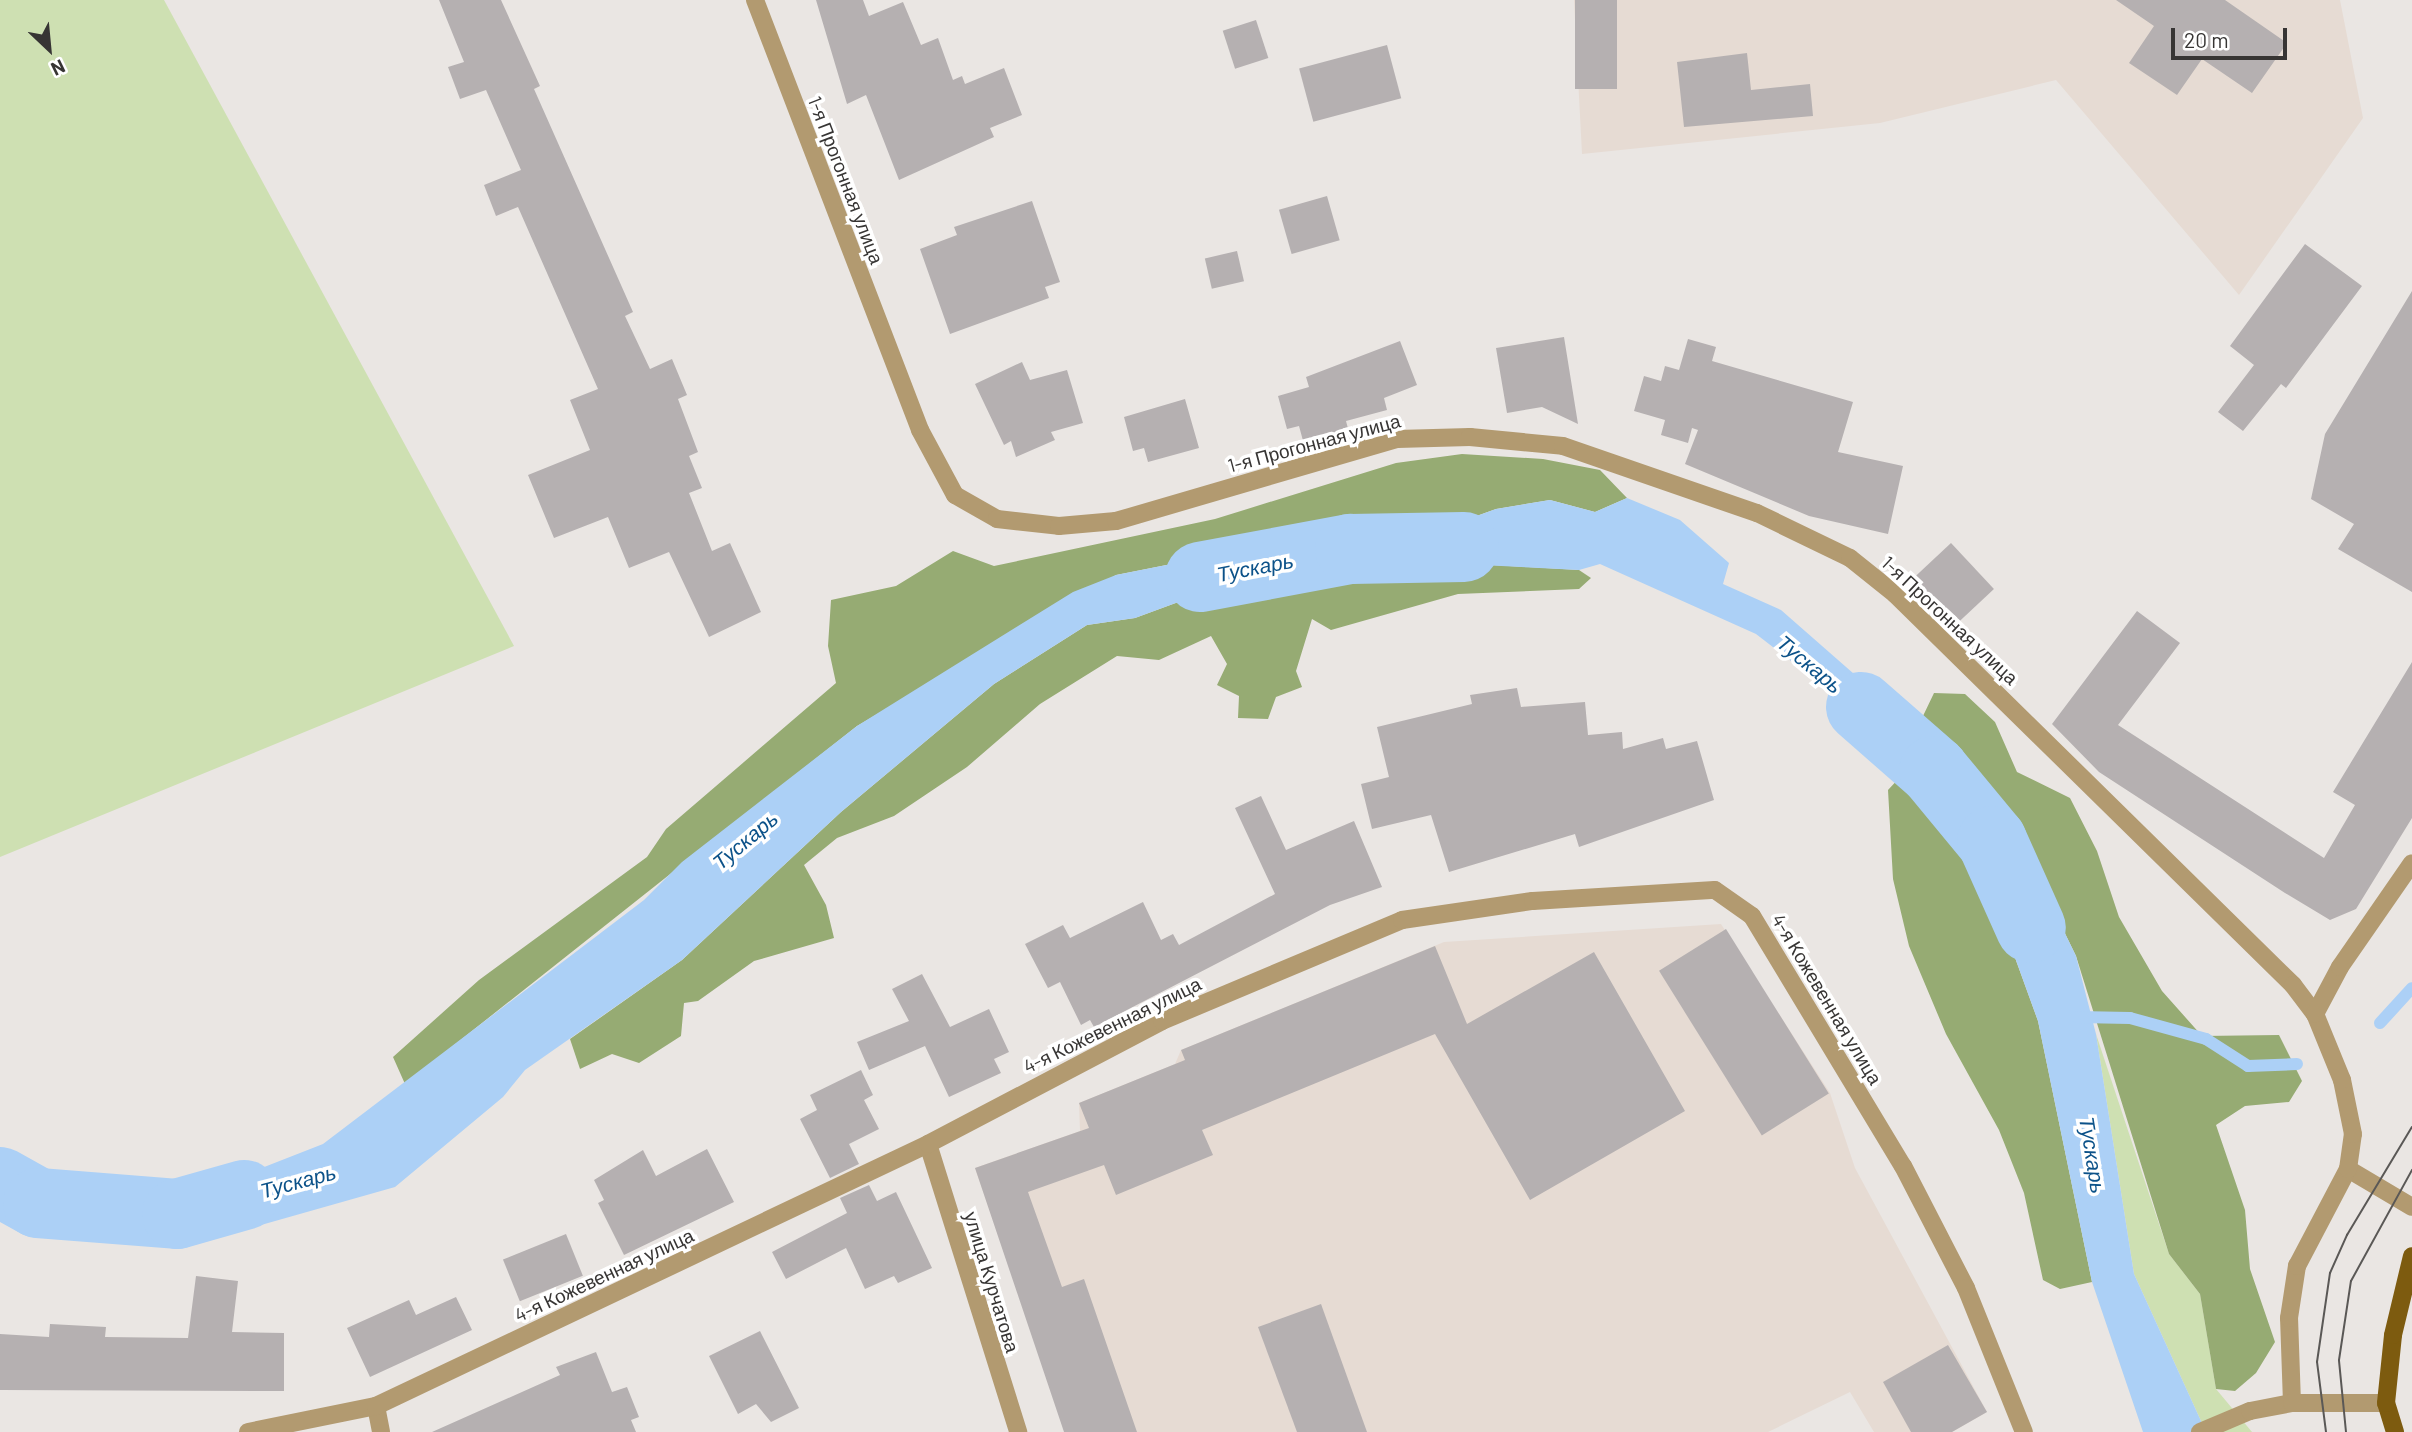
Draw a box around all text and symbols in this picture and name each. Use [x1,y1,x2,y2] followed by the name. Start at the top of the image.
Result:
[14,14,84,84] north arrow
[2174,14,2290,58] scale bar
[2184,27,2229,52] text: 20 m
[48,55,69,81] text: N
[803,93,889,267] street label: 1-я Прогонная улица
[1225,409,1403,477] street label: 1-я Прогонная улица
[1215,547,1295,587] water label: Тускарь
[1877,551,2023,689] street label: 1-я Прогонная улица
[1772,629,1848,699] water label: Тускарь
[707,805,783,875] water label: Тускарь
[1767,910,1887,1088] street label: 4-я Кожевенная улица
[1019,972,1205,1078] street label: 4-я Кожевенная улица
[2074,1115,2112,1195] water label: Тускарь
[257,1159,339,1203] water label: Тускарь
[960,1209,1024,1355] street label: улица Курчатова
[511,1223,697,1327] street label: 4-я Кожевенная улица

